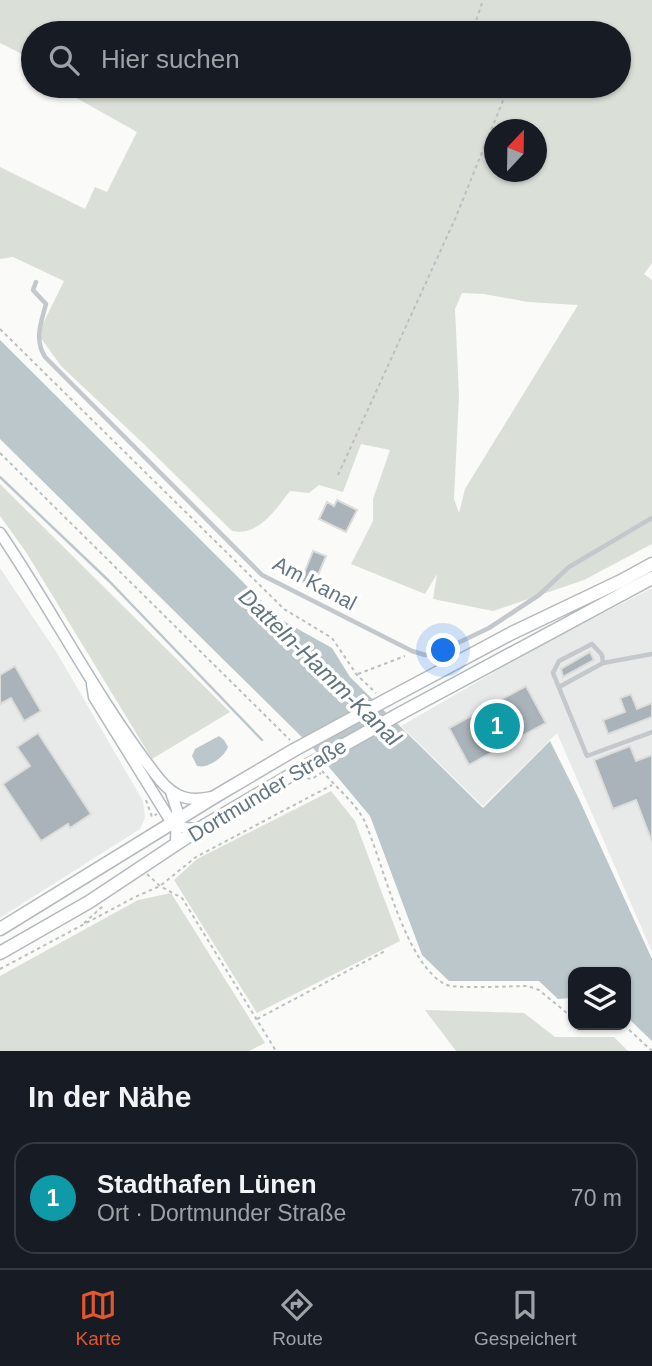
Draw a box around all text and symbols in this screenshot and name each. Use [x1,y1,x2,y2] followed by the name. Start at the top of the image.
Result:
[21,21,631,98] search box
[45,41,83,79] icon: search
[101,44,240,74] text: Hier suchen
[484,119,547,182] north arrow
[269,551,361,615] street label: Am Kanal
[234,583,407,752] water label: Datteln-Hamm-Kanal
[426,633,460,667] your location
[474,700,520,752] pin: 1
[184,734,350,846] street label: Dortmunder Straße
[568,967,631,1030] map controls
[568,967,631,1030] button: layers
[28,1080,191,1113] text: In der Nähe
[97,1169,317,1199] text: Stadthafen Lünen
[47,1185,59,1211] text: 1
[571,1185,622,1211] text: 70 m
[97,1200,346,1226] text: Ort · Dortmunder Straße
[76,1286,121,1350] tab: Karte
[272,1286,323,1350] tab: Route
[474,1286,576,1350] tab: Gespeichert

